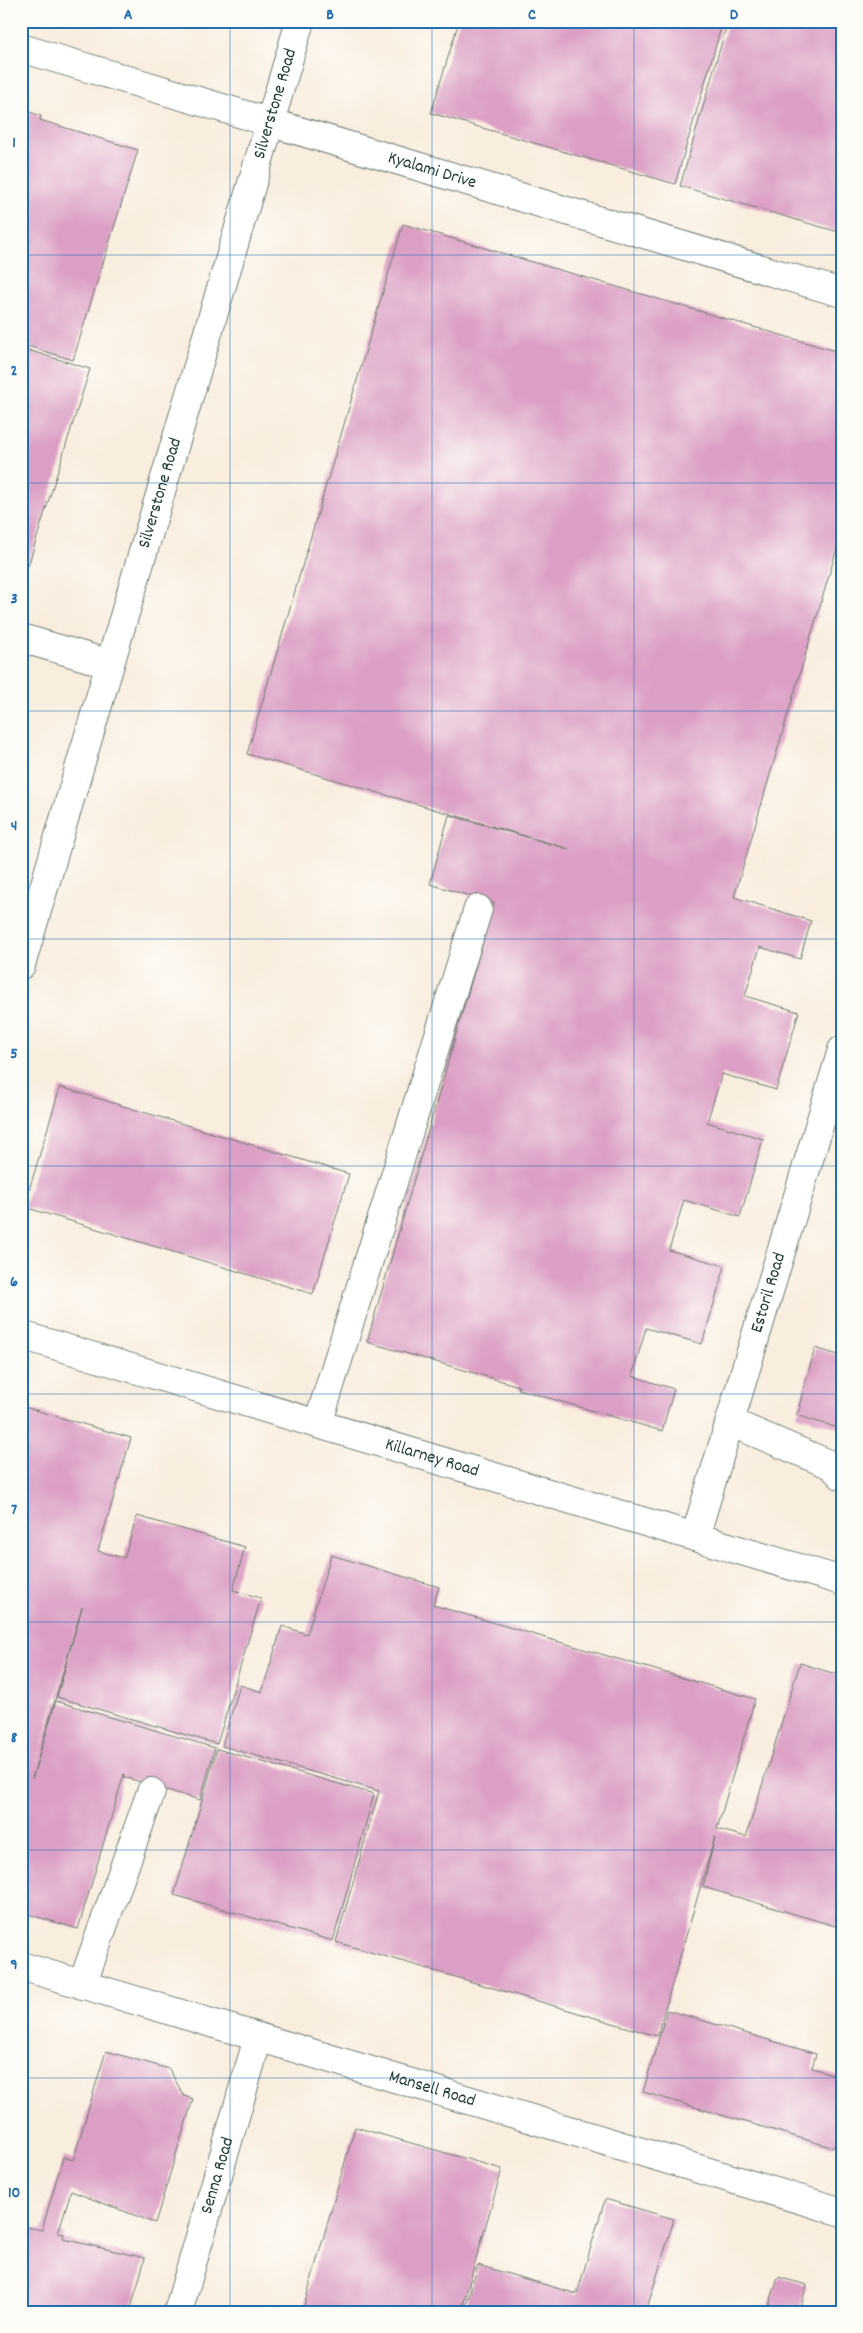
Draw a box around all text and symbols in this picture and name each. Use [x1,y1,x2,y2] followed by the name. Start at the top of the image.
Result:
[124,4,133,27] text: A
[326,4,334,27] text: B
[528,4,536,27] text: C
[730,4,739,27] text: D
[247,46,304,162] street label: Silverstone Road
[12,132,16,155] text: 1
[385,146,480,196] street label: Kyalami Drive
[11,360,18,383] text: 2
[132,435,189,551] street label: Silverstone Road
[10,588,18,611] text: 3
[11,815,17,838] text: 4
[10,1043,18,1066] text: 5
[745,1250,793,1336] street label: Estoril Road
[10,1271,18,1294] text: 6
[382,1432,482,1484] street label: Killarney Road
[11,1499,17,1522] text: 7
[11,1727,18,1750] text: 8
[10,1954,18,1977] text: 9
[386,2064,478,2114] street label: Mansell Road
[195,2134,241,2217] street label: Senna Road
[8,2182,20,2205] text: 10

